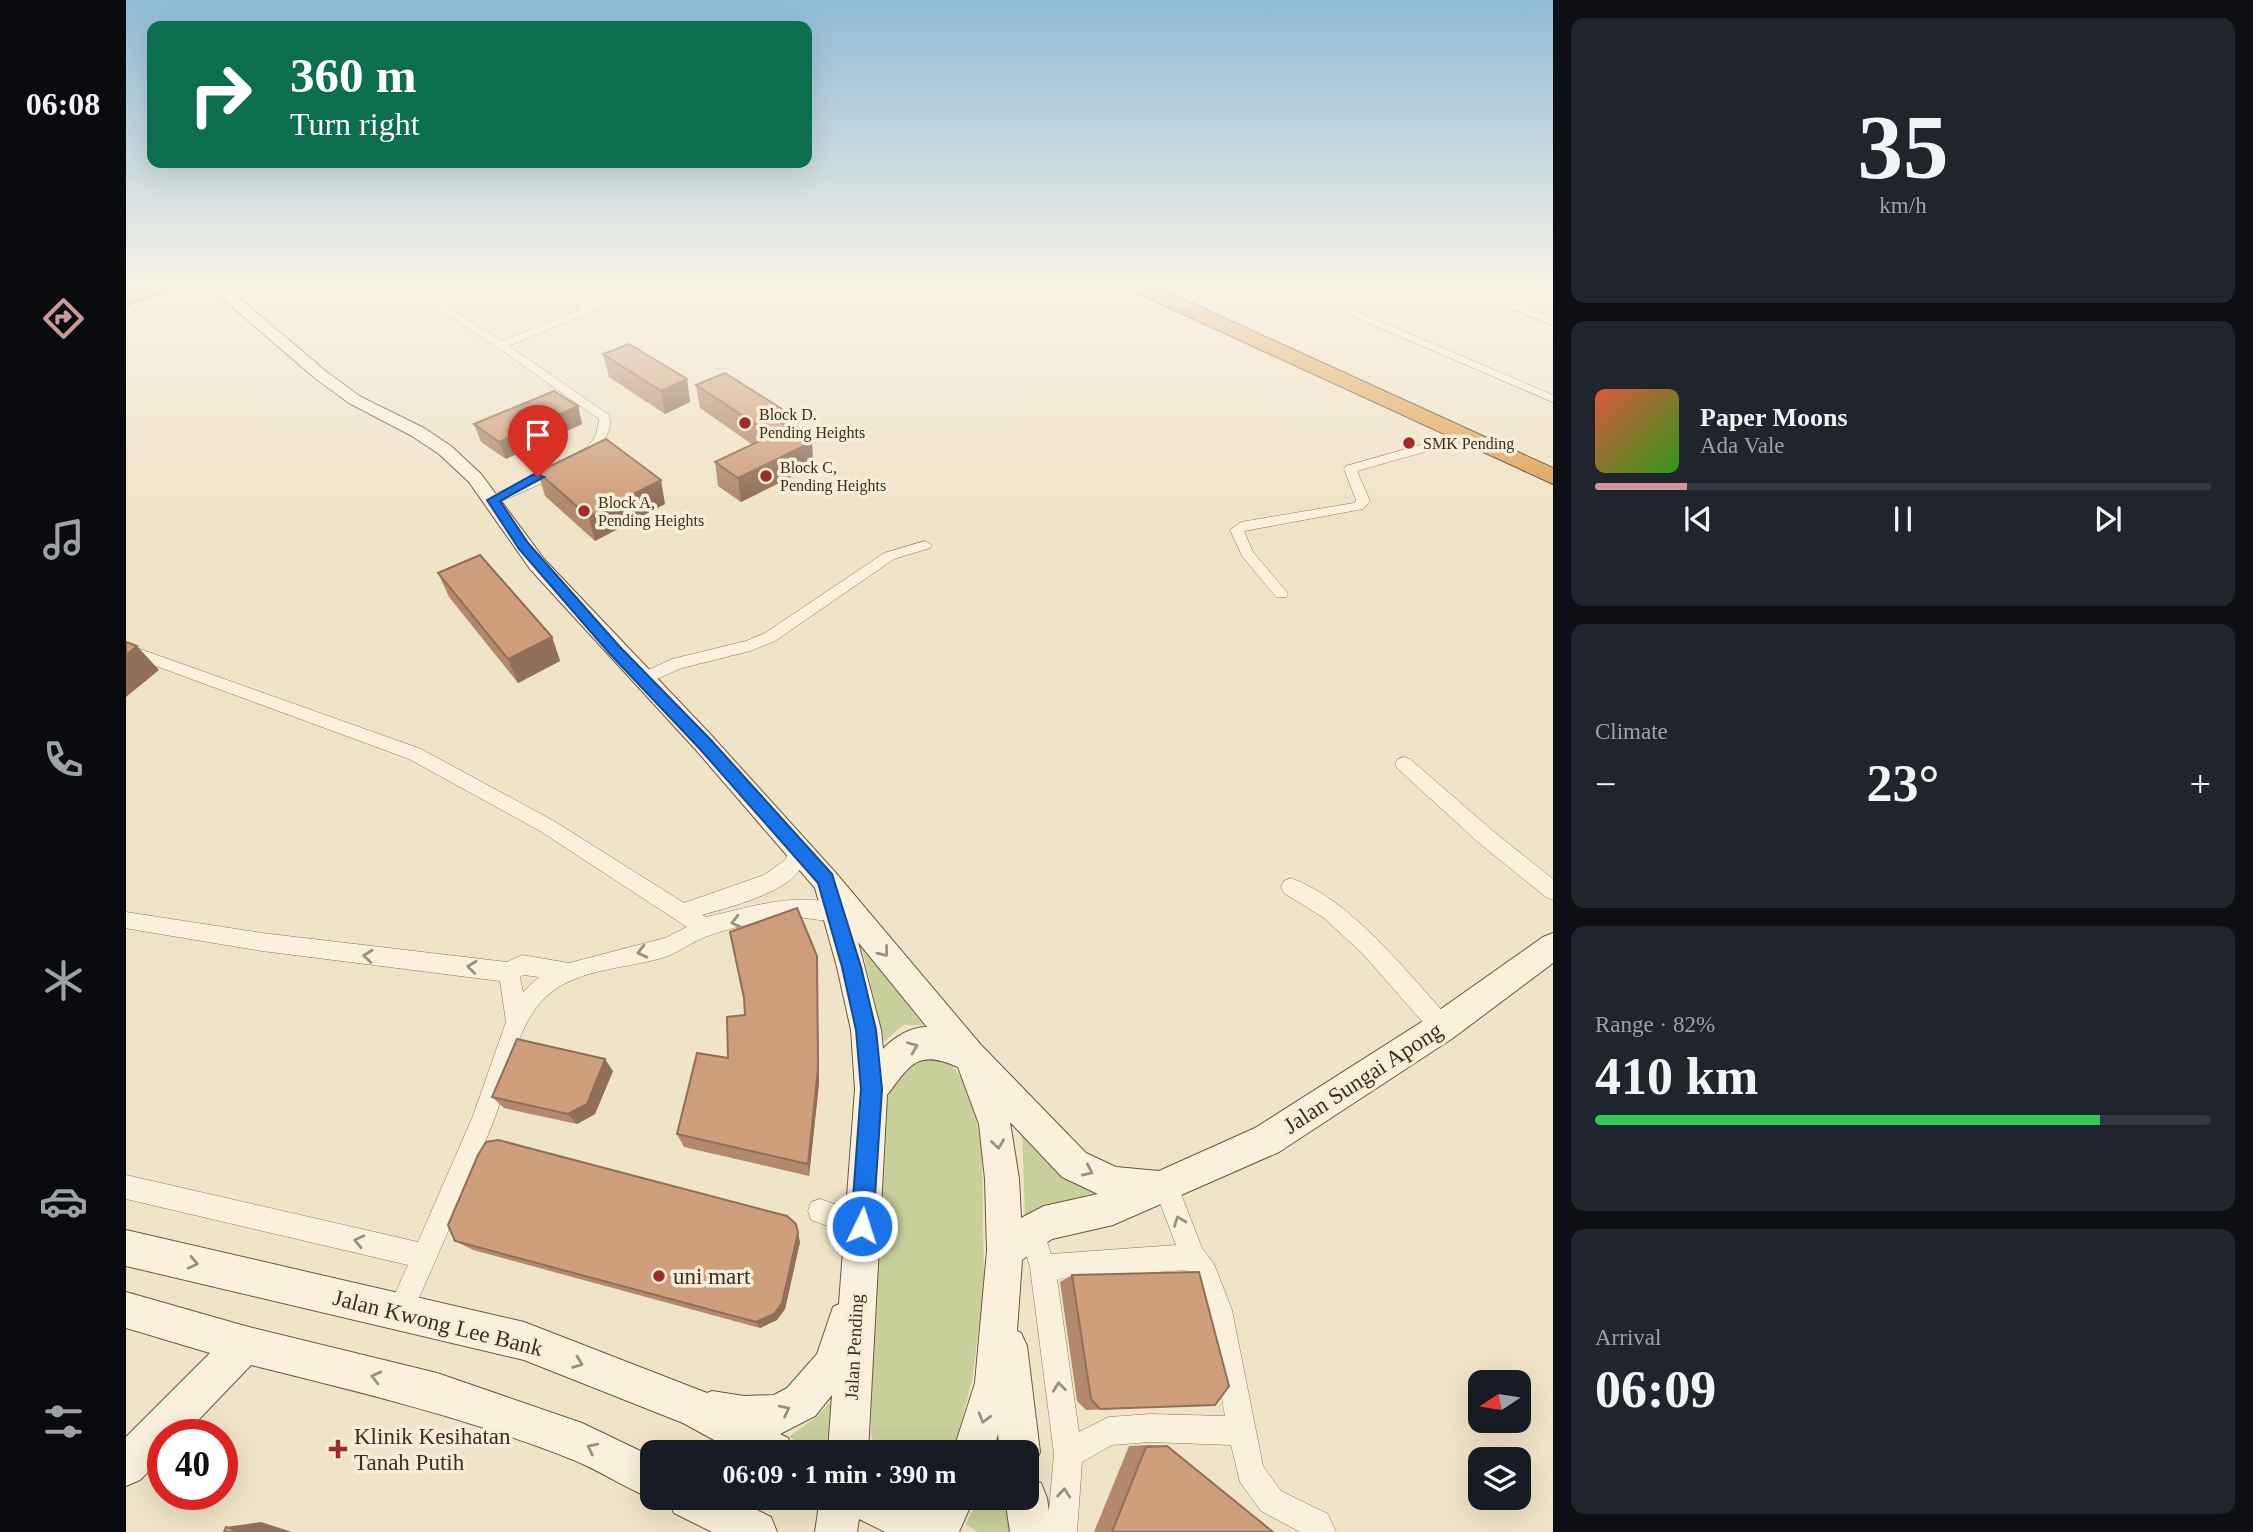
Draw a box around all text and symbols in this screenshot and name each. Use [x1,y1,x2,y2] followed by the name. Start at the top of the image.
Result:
[290,48,417,103] text: 360 m
[175,49,266,140] icon: right
[26,86,100,122] text: 06:08
[1858,97,1949,198] text: 35
[290,106,420,142] text: Turn right
[1879,193,1927,218] text: km/h
[39,294,88,343] icon: directions
[1700,403,1848,432] text: Paper Moons
[508,405,568,477] pin
[759,406,865,442] place label: Block D. Pending Heights
[737,415,753,431] marker: Block D. Pending Heights
[519,416,557,454] icon: arrive
[1700,433,1785,458] text: Ada Vale
[1401,435,1417,451] marker: SMK Pending
[1423,435,1514,453] place label: SMK Pending
[780,459,886,495] place label: Block C, Pending Heights
[758,468,774,484] marker: Block C, Pending Heights
[598,494,704,530] place label: Block A, Pending Heights
[1679,500,1717,538] icon: previous
[1884,500,1922,538] icon: pause
[2089,500,2127,538] icon: next
[576,503,592,519] marker: Block A, Pending Heights
[39,515,88,564] icon: music
[1595,719,1668,744] text: Climate
[39,735,88,784] icon: phone
[1867,755,1939,812] text: 23°
[1595,763,1616,805] text: −
[2190,763,2211,805] text: +
[730,914,742,928] one-way arrow
[876,943,888,956] one-way arrow
[636,944,648,958] one-way arrow
[362,948,374,963] one-way arrow
[39,956,88,1005] icon: climate
[467,960,478,975] one-way arrow
[1595,1012,1715,1037] text: Range · 82%
[1279,1017,1447,1139] street label: Jalan Sungai Apong
[906,1041,918,1055] one-way arrow
[1595,1048,1758,1105] text: 410 km
[990,1138,1005,1149] one-way arrow
[1081,1163,1093,1177] one-way arrow
[39,1177,88,1226] icon: car
[825,1189,899,1263] position arrow
[1173,1215,1187,1228] one-way arrow
[353,1235,365,1249] one-way arrow
[187,1255,199,1269] one-way arrow
[673,1264,751,1289] place label: uni mart
[651,1268,667,1284] marker: uni mart
[331,1285,546,1361] street label: Jalan Kwong Lee Bank
[841,1293,867,1401] street label: Jalan Pending
[1595,1325,1661,1350] text: Arrival
[572,1354,584,1368] one-way arrow
[1595,1361,1716,1418] text: 06:09
[1468,1370,1531,1433] north arrow
[1468,1370,1531,1510] map controls
[370,1371,382,1385] one-way arrow
[1051,1381,1066,1393] one-way arrow
[39,1397,88,1446] icon: filters
[778,1404,790,1418] one-way arrow
[977,1412,992,1424] one-way arrow
[147,1419,238,1510] speed limit sign: 40
[354,1424,511,1475] place label: Klinik Kesihatan Tanah Putih
[328,1439,348,1459] marker: Klinik Kesihatan Tanah Putih
[587,1443,599,1457] one-way arrow
[1468,1447,1531,1510] button: layers
[723,1460,957,1489] text: 06:09 · 1 min · 390 m
[1056,1487,1071,1498] one-way arrow

